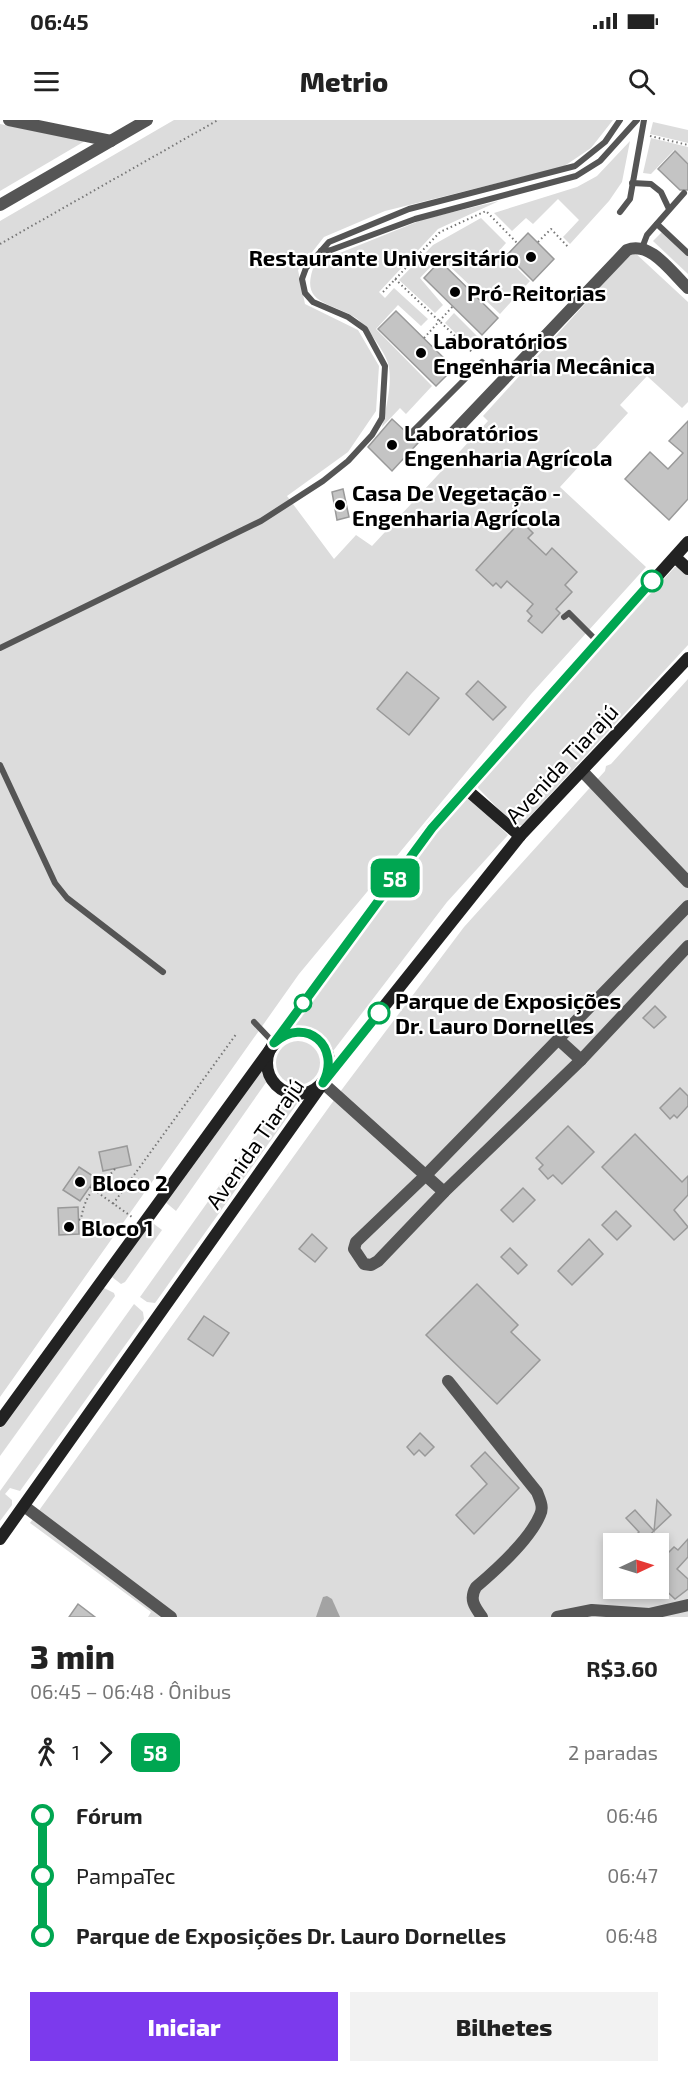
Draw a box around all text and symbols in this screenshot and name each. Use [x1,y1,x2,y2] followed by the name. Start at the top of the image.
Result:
[30,8,89,34] text: 06:45
[30,65,63,98] icon: menu
[300,65,388,97] text: Metrio
[625,65,658,98] icon: search
[249,244,519,270] place label: Restaurante Universitário
[524,250,538,264] marker: Restaurante Universitário
[467,279,606,305] place label: Pró-Reitorias
[448,285,462,299] marker: Pró-Reitorias
[433,327,655,378] place label: Laboratórios Engenharia Mecânica
[414,346,428,360] marker: Laboratórios Engenharia Mecânica
[404,419,613,470] place label: Laboratórios Engenharia Agrícola
[385,438,399,452] marker: Laboratórios Engenharia Agrícola
[352,479,561,530] place label: Casa De Vegetação - Engenharia Agrícola
[333,498,347,512] marker: Casa De Vegetação - Engenharia Agrícola
[641,570,663,592] unlabelled marker
[499,698,623,829] street label: Avenida Tiarajú
[368,858,422,897] line badge: 58
[383,866,407,891] text: 58
[395,987,621,1038] place label: Parque de Exposições Dr. Lauro Dornelles
[294,994,312,1012] unlabelled marker
[368,1002,390,1024] marker: Parque de Exposições Dr. Lauro Dornelles
[199,1073,309,1214] street label: Avenida Tiarajú
[92,1169,168,1195] place label: Bloco 2
[73,1175,87,1189] marker: Bloco 2
[81,1214,154,1240] place label: Bloco 1
[62,1220,76,1234] marker: Bloco 1
[603,1533,669,1599] north arrow
[603,1533,669,1599] map controls
[30,1636,115,1676] text: 3 min
[586,1655,658,1681] text: R$3.60
[30,1679,231,1703] text: 06:45 – 06:48 · Ônibus
[30,1736,63,1769] icon: walk
[89,1736,122,1769] icon: forward
[72,1740,80,1764] text: 1
[143,1740,168,1765] text: 58
[568,1740,658,1764] text: 2 paradas
[76,1802,143,1828] text: Fórum
[606,1803,658,1827] text: 06:46
[76,1862,176,1888] text: PampaTec
[607,1863,658,1887] text: 06:47
[76,1922,506,1948] text: Parque de Exposições Dr. Lauro Dornelles
[605,1923,658,1947] text: 06:48
[30,1992,338,2061] button: Iniciar
[350,1992,658,2061] button: Bilhetes

